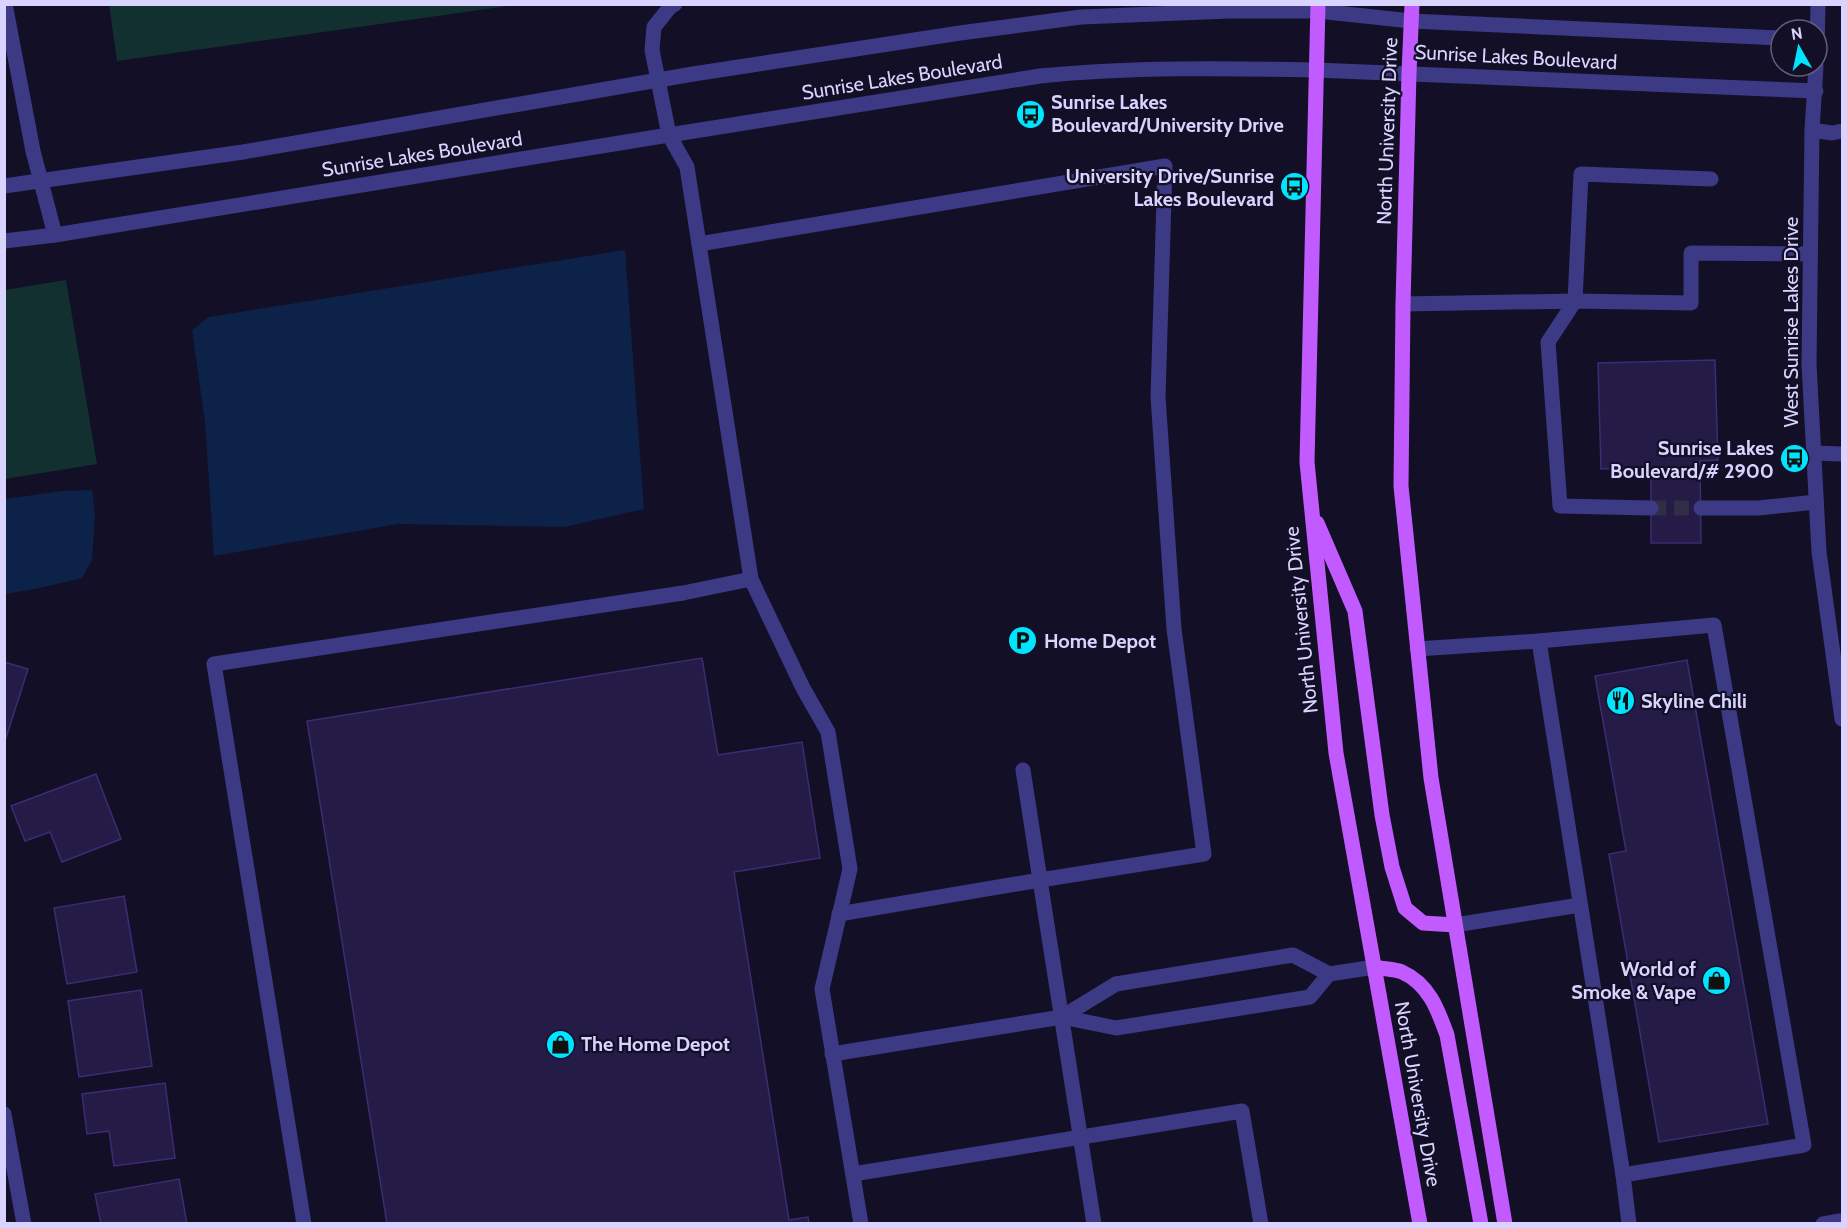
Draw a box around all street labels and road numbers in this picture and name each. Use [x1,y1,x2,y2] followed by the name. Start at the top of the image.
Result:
[1372,37,1402,225] street label: North University Drive
[1414,40,1618,74] street label: Sunrise Lakes Boulevard
[800,49,1004,105] street label: Sunrise Lakes Boulevard
[320,126,524,182] street label: Sunrise Lakes Boulevard
[1779,217,1803,427] street label: West Sunrise Lakes Drive
[1279,525,1323,715] street label: North University Drive
[1390,999,1446,1189] street label: North University Drive

